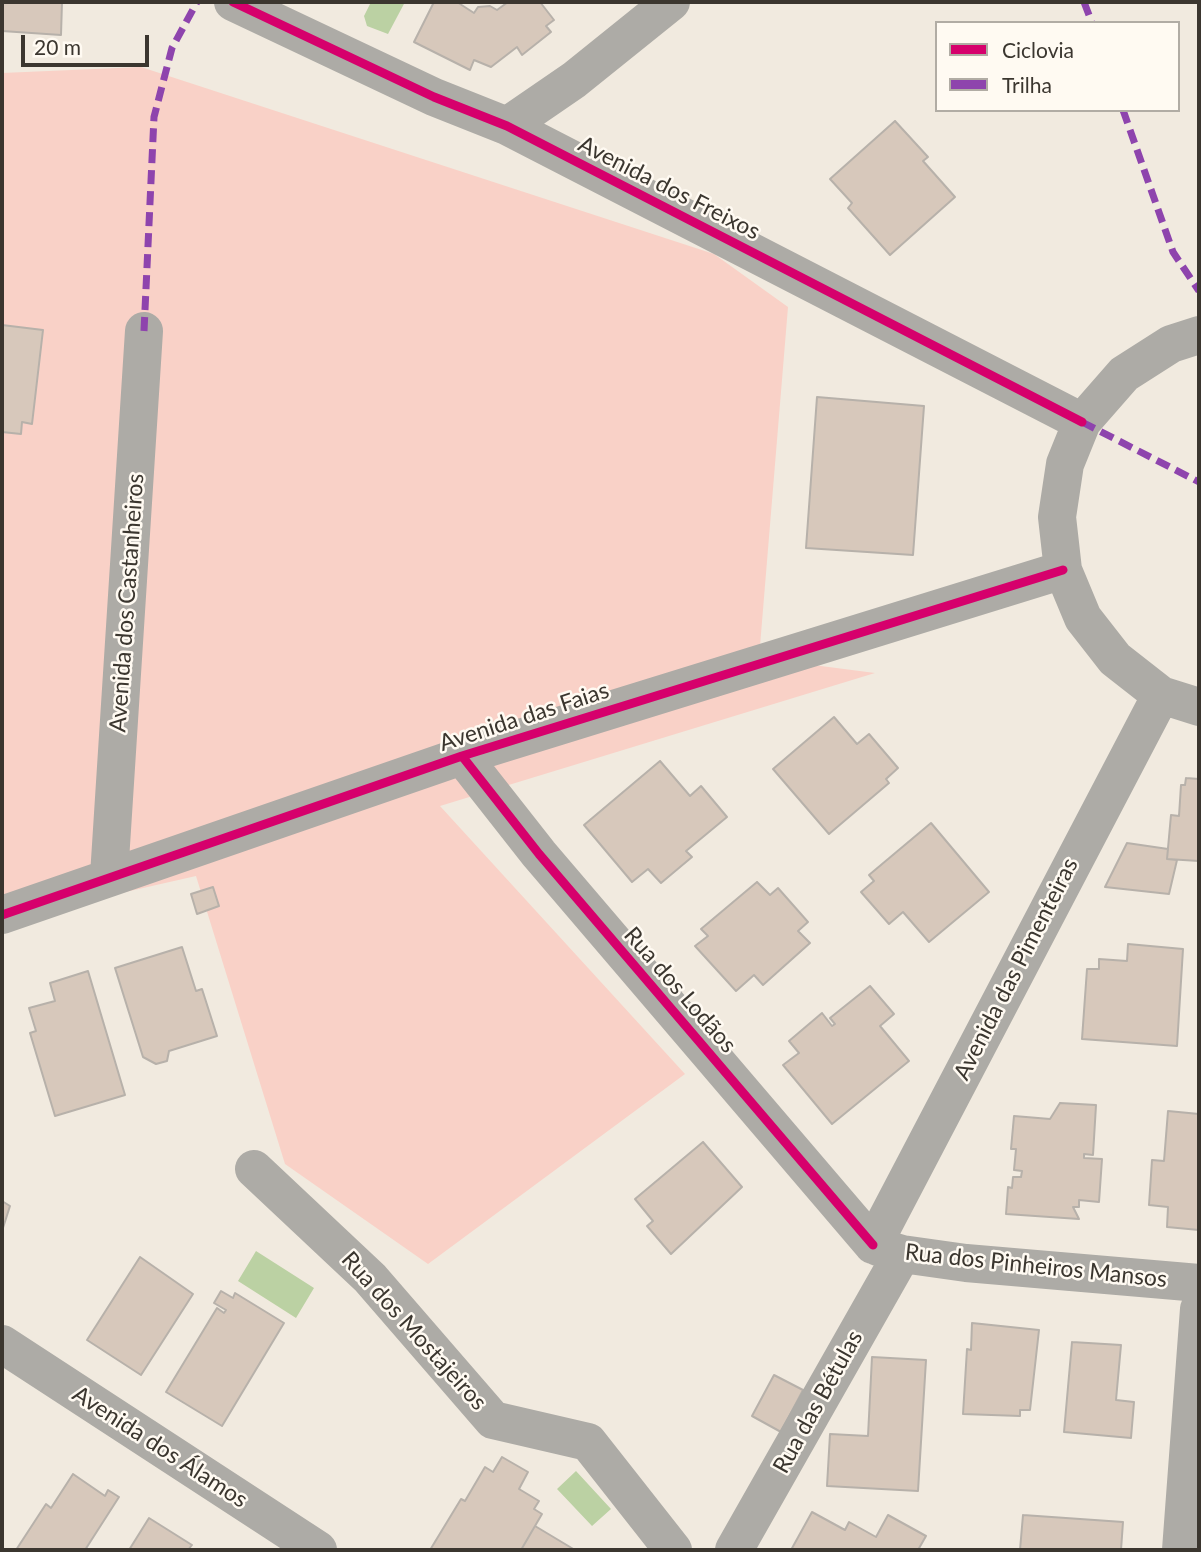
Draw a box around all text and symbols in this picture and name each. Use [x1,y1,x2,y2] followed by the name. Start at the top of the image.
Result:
[24,21,152,65] scale bar
[935,21,1180,112] legend
[34,34,81,59] text: 20 m
[1002,37,1074,62] text: Ciclovia
[1002,72,1052,97] text: Trilha
[574,130,764,246] street label: Avenida dos Freixos
[104,473,150,733] street label: Avenida dos Castanheiros
[436,677,612,757] street label: Avenida das Faias
[948,853,1084,1085] street label: Avenida das Pimenteiras
[618,922,742,1058] street label: Rua dos Lodãos
[904,1239,1168,1293] street label: Rua dos Pinheiros Mansos
[336,1246,492,1416] street label: Rua dos Mostajeiros
[767,1326,869,1478] street label: Rua das Bétulas
[67,1380,253,1514] street label: Avenida dos Álamos

